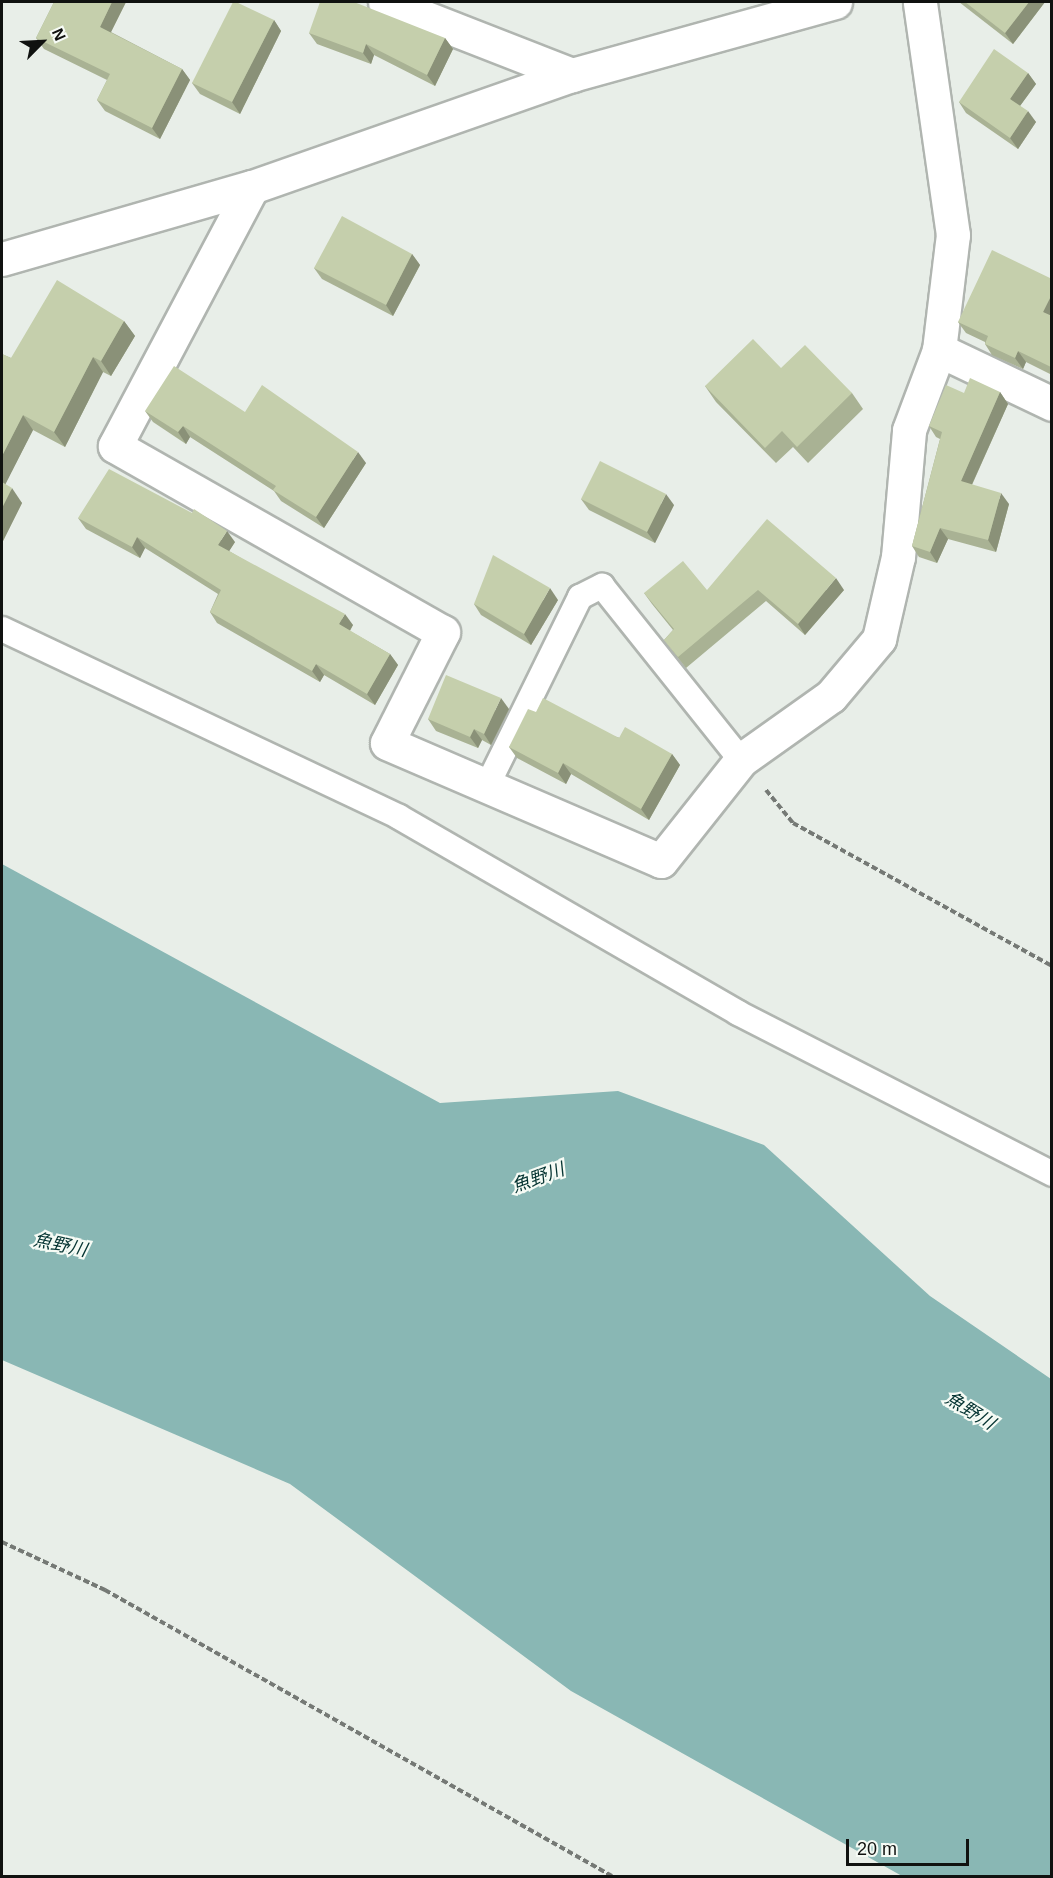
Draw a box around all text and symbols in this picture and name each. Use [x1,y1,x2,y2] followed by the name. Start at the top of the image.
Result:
[12,12,72,72] north arrow
[49,26,69,43] text: N
[509,1159,567,1197] water label: 魚野川
[31,1229,89,1261] water label: 魚野川
[941,1388,999,1434] water label: 魚野川
[849,1827,972,1865] scale bar
[857,1839,897,1859] text: 20 m

